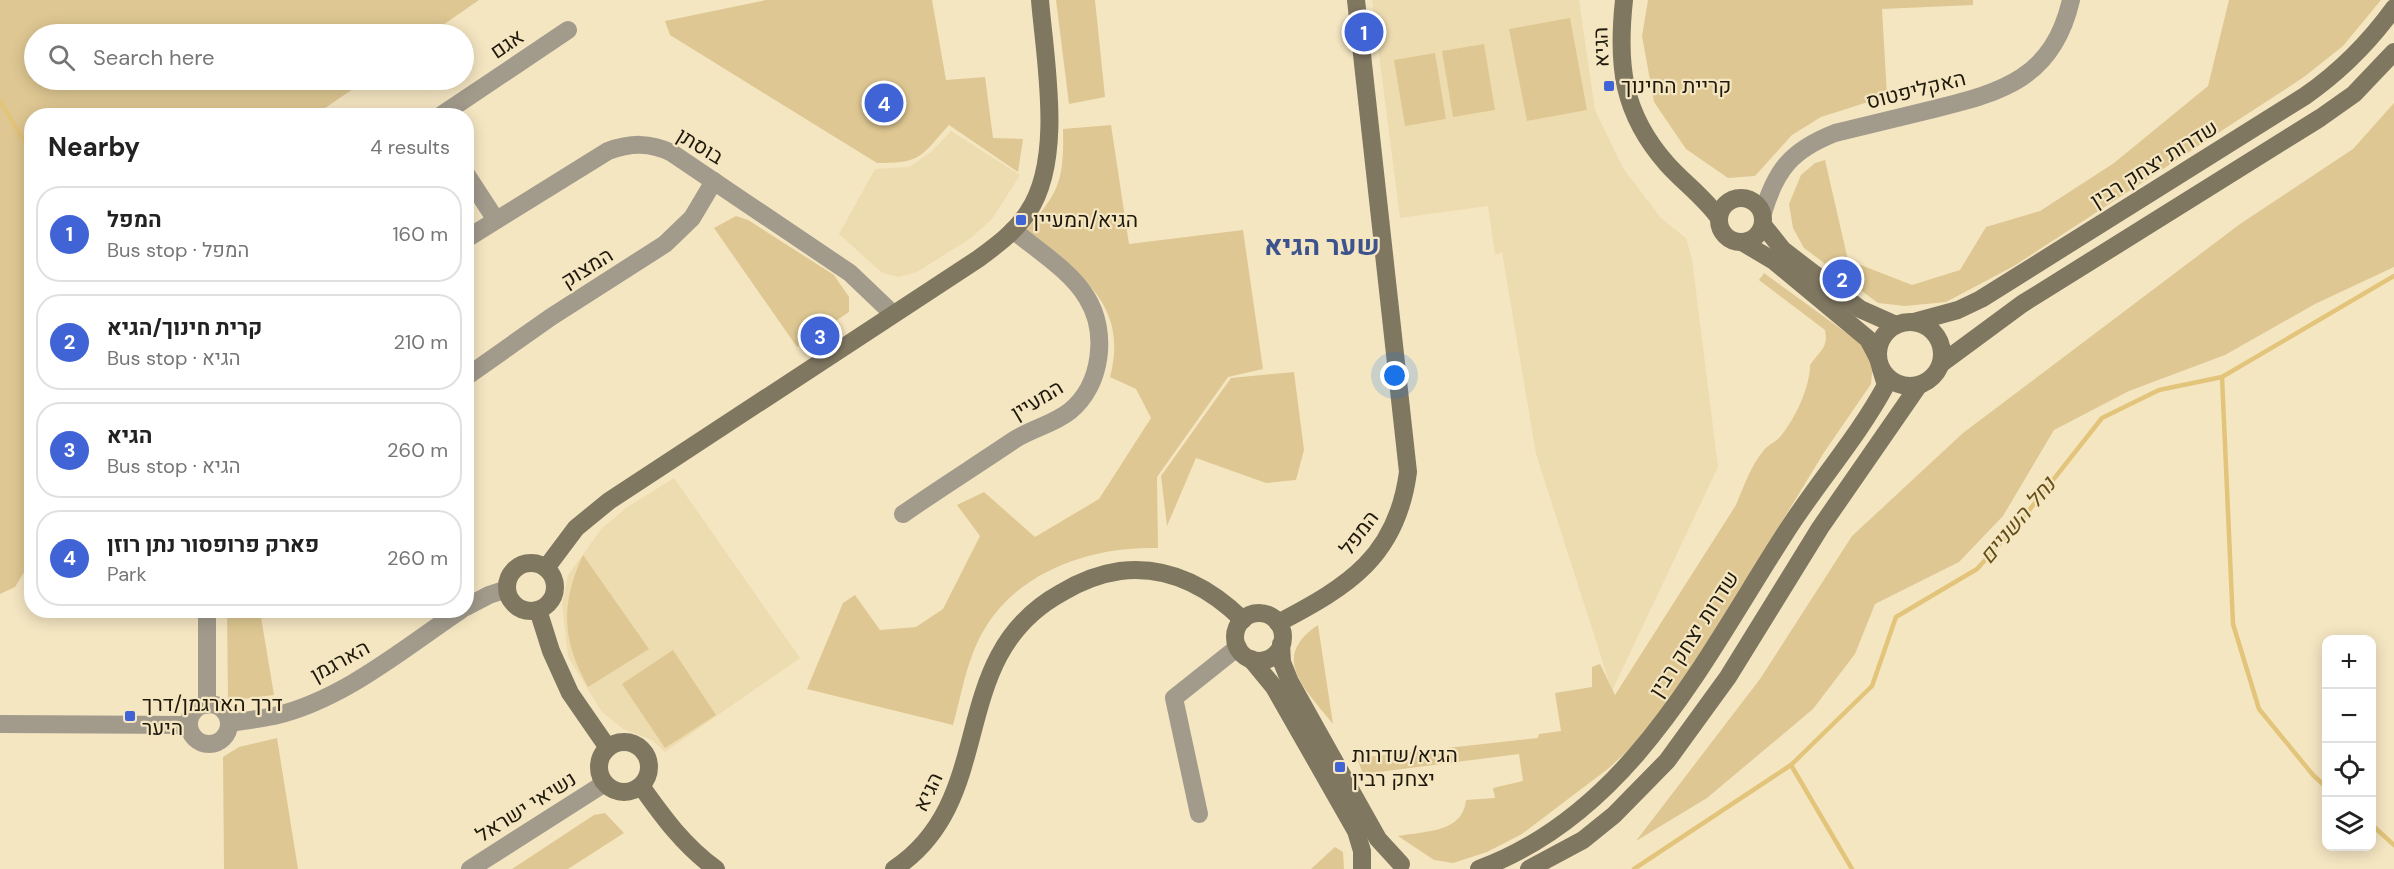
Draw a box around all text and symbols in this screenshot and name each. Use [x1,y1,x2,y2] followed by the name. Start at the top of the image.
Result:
[1344,9,1384,54] pin: 1
[485,23,529,65] street label: אגם
[24,24,474,90] search box
[1586,26,1616,68] street label: הגיא
[45,41,78,74] icon: search
[93,43,214,72] text: Search here
[1863,64,1969,116] street label: האקליפטוס
[1621,72,1731,100] place label: קריית החינוך
[1602,79,1616,93] marker: קריית החינוך
[864,80,904,126] pin: 4
[2085,114,2223,214] street label: שדרות יצחק רבין
[671,121,729,171] street label: בוסתן
[48,130,140,164] text: Nearby
[370,134,450,160] text: 4 results
[107,205,162,234] text: המפל
[1033,206,1138,234] place label: הגיא/המעיין
[1014,213,1028,227] marker: הגיא/המעיין
[66,221,73,247] text: 1
[392,221,448,247] text: 160 m
[1264,228,1380,263] district label: שער הגיא
[107,237,249,263] text: Bus stop · המפל
[556,241,618,295] street label: המצוק
[1822,256,1862,302] pin: 2
[107,313,262,342] text: קרית חינוך/הגיא
[800,314,840,358] pin: 3
[64,329,75,355] text: 2
[393,329,448,355] text: 210 m
[107,345,240,371] text: Bus stop · הגיא
[1380,361,1409,390] your location
[1006,373,1068,427] street label: המעיין
[107,421,152,450] text: הגיא
[63,437,76,463] text: 3
[387,437,448,463] text: 260 m
[107,453,240,479] text: Bus stop · הגיא
[1973,469,2063,570] water label: נחל השניים
[1333,505,1385,561] street label: המפל
[107,530,319,559] text: פארק פרופסור נתן רוזן
[63,545,76,571] text: 4
[387,545,448,571] text: 260 m
[107,561,147,587] text: Park
[1643,565,1745,703] street label: שדרות יצחק רבין
[305,633,375,689] street label: הארגמן
[2322,635,2376,851] map controls
[2322,635,2376,689] button: +
[2322,689,2376,743] button: −
[142,690,283,742] place label: דרך הארגמן/דרך היער
[123,709,137,723] marker: דרך הארגמן/דרך היער
[1352,741,1458,793] place label: הגיא/שדרות יצחק רבין
[2322,743,2376,797] button: locate
[1333,760,1347,774] marker: הגיא/שדרות יצחק רבין
[470,765,582,849] street label: נשיאי ישראל
[907,768,949,816] street label: הגיא
[2322,797,2376,851] button: layers

